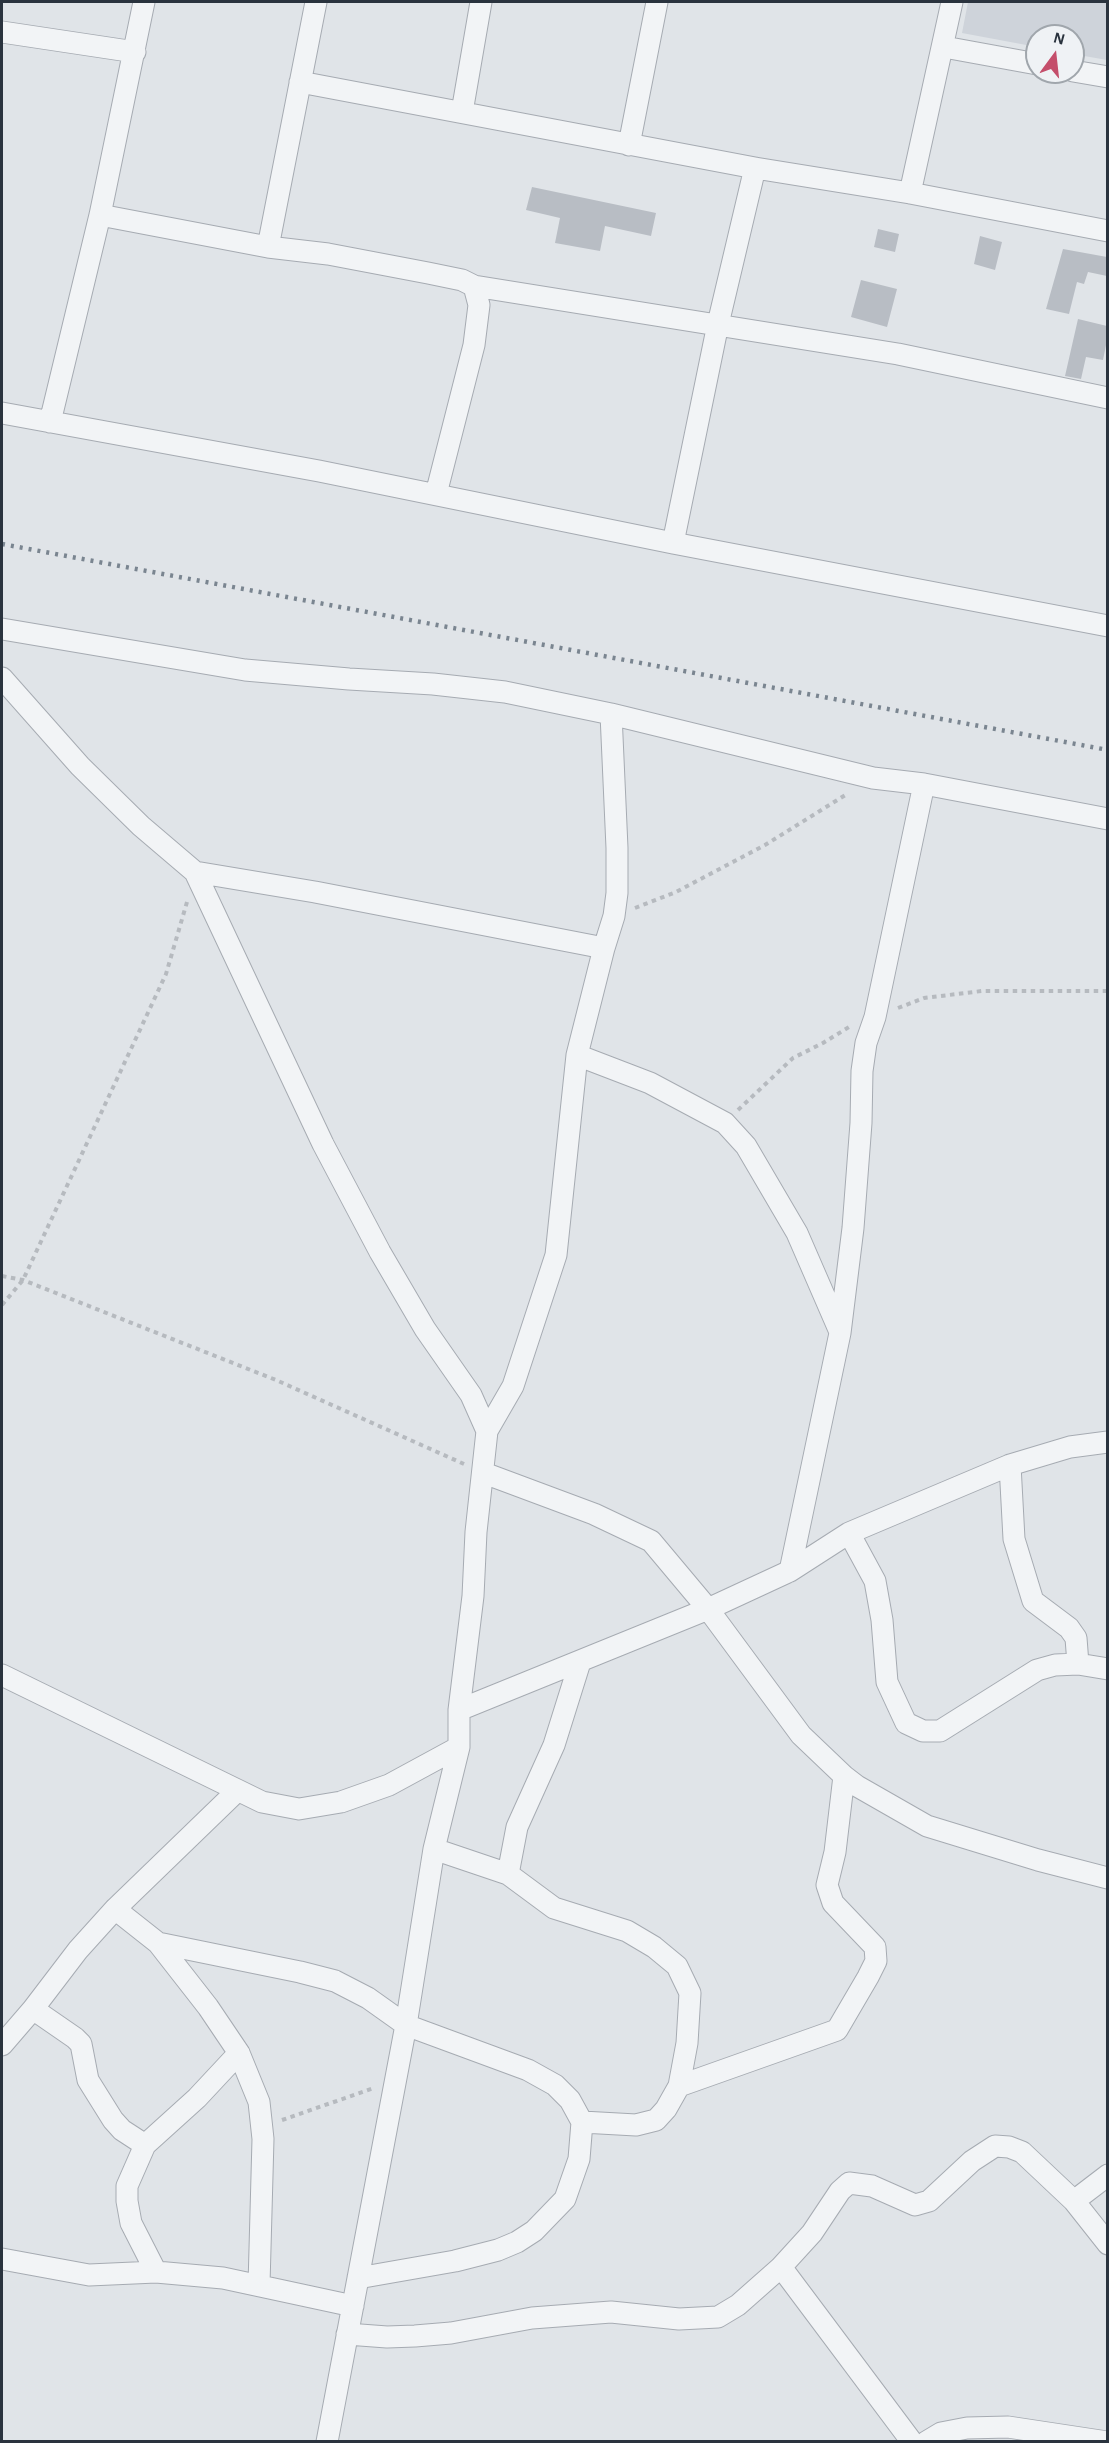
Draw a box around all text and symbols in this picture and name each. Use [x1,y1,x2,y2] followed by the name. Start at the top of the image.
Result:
[1025,24,1085,84] north arrow
[1052,29,1067,48] text: N

